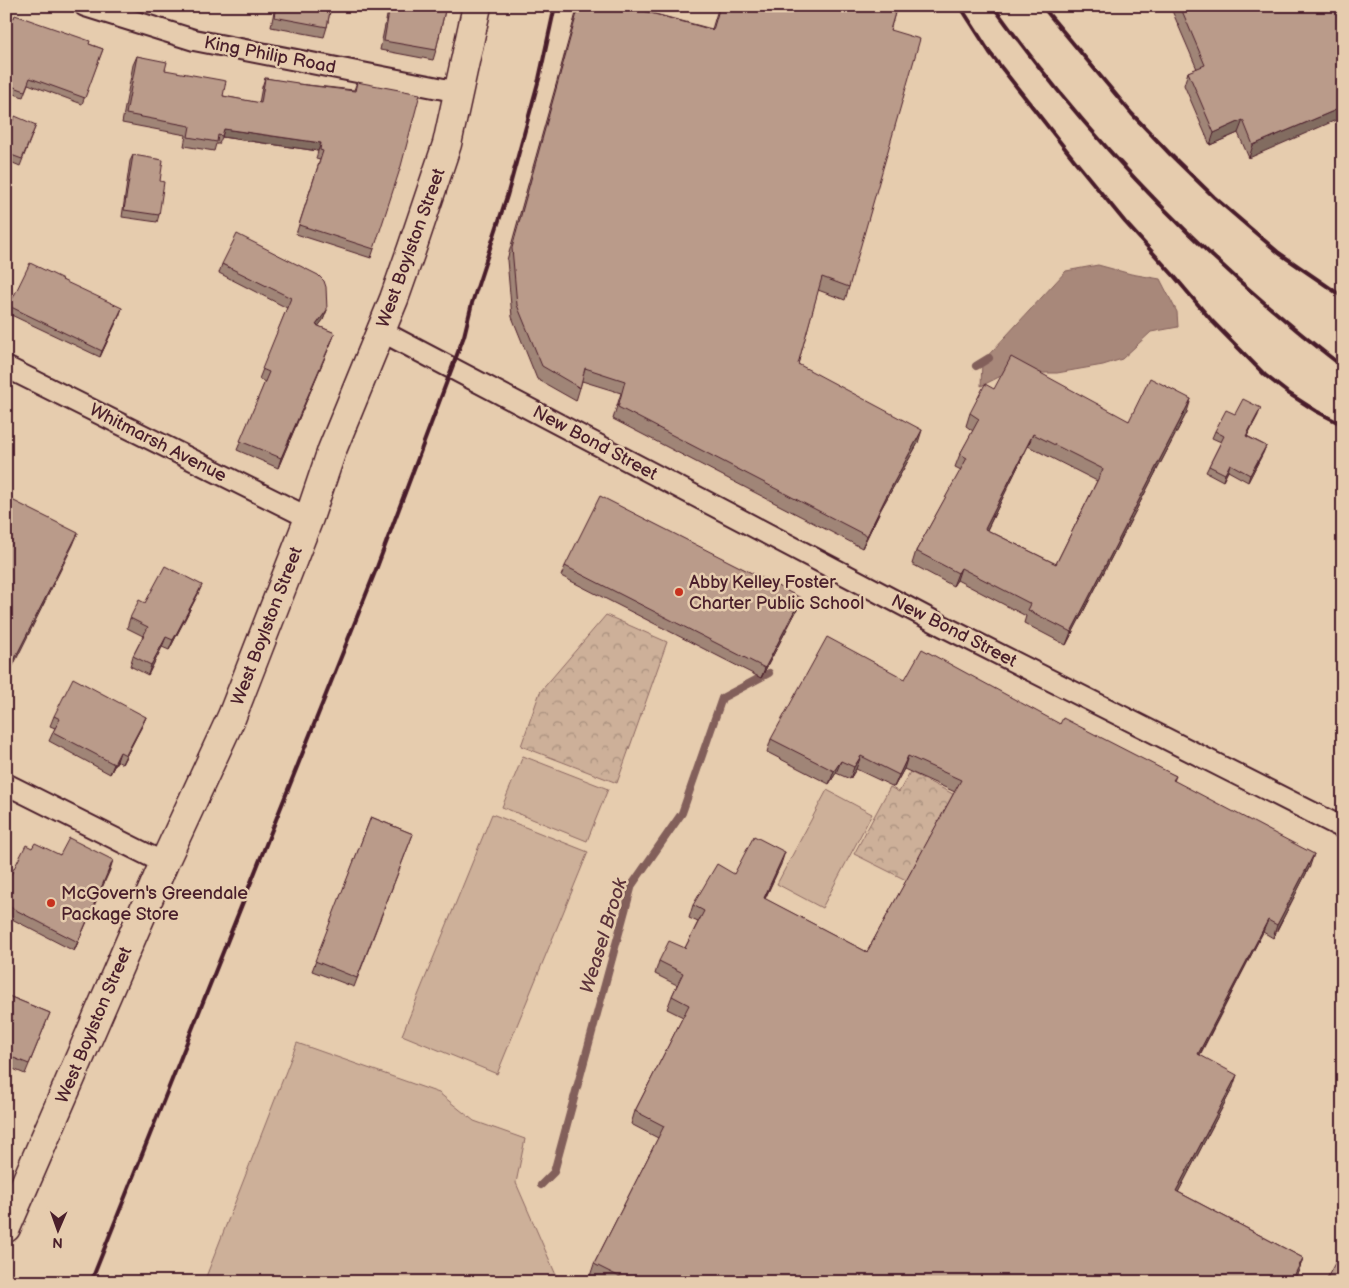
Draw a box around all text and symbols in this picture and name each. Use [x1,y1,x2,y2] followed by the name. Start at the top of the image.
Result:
[202,32,338,78] street label: King Philip Road
[372,165,450,331] street label: West Boylston Street
[86,399,230,487] street label: Whitmarsh Avenue
[529,401,661,485] street label: New Bond Street
[227,543,307,708] street label: West Boylston Street
[689,572,864,614] place label: Abby Kelley Foster Charter Public School
[673,586,685,598] marker: Abby Kelley Foster Charter Public School
[888,590,1021,672] street label: New Bond Street
[576,875,633,996] water label: Weasel Brook
[61,883,248,925] place label: McGovern's Greendale Package Store
[45,897,57,909] marker: McGovern's Greendale Package Store
[52,943,137,1106] street label: West Boylston Street
[32,1206,82,1256] north arrow
[52,1234,63,1251] text: N

